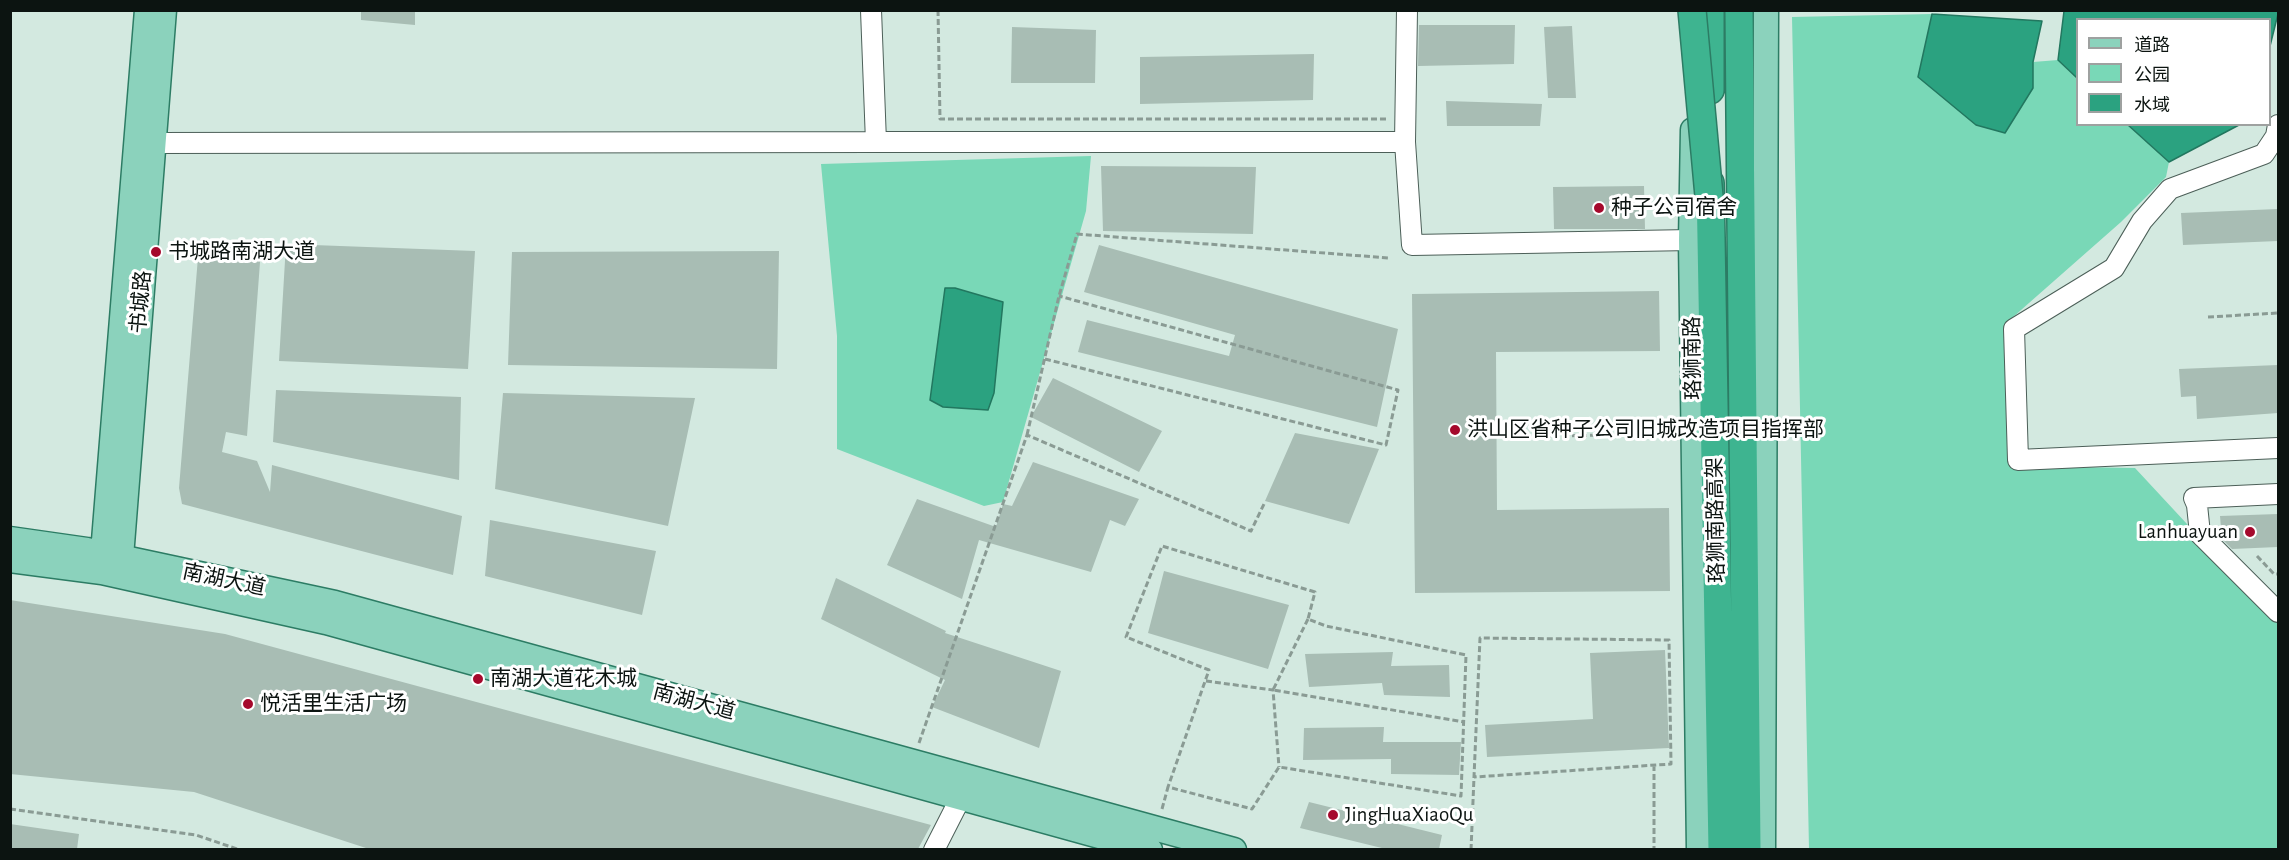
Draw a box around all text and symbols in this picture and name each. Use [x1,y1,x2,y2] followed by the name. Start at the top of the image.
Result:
[2076,18,2271,126] legend
[2134,37,2170,55] text: 道路
[2134,67,2170,85] text: 公园
[2134,97,2170,115] text: 水域
[1611,195,1737,221] place label: 种子公司宿舍
[1592,201,1606,215] marker: 种子公司宿舍
[168,239,315,265] place label: 书城路南湖大道
[149,245,163,259] marker: 书城路南湖大道
[126,270,156,334] street label: 书城路
[1680,316,1706,400] street label: 珞狮南路
[1467,417,1824,443] place label: 洪山区省种子公司旧城改造项目指挥部
[1448,423,1462,437] marker: 洪山区省种子公司旧城改造项目指挥部
[1702,457,1730,583] street label: 珞狮南路高架
[2138,519,2238,545] place label: Lanhuayuan
[2243,525,2257,539] marker: Lanhuayuan
[180,559,268,601] street label: 南湖大道
[490,666,637,692] place label: 南湖大道花木城
[471,672,485,686] marker: 南湖大道花木城
[650,679,738,725] street label: 南湖大道
[260,691,407,717] place label: 悦活里生活广场
[241,697,255,711] marker: 悦活里生活广场
[1345,802,1473,828] place label: JingHuaXiaoQu
[1326,808,1340,822] marker: JingHuaXiaoQu

